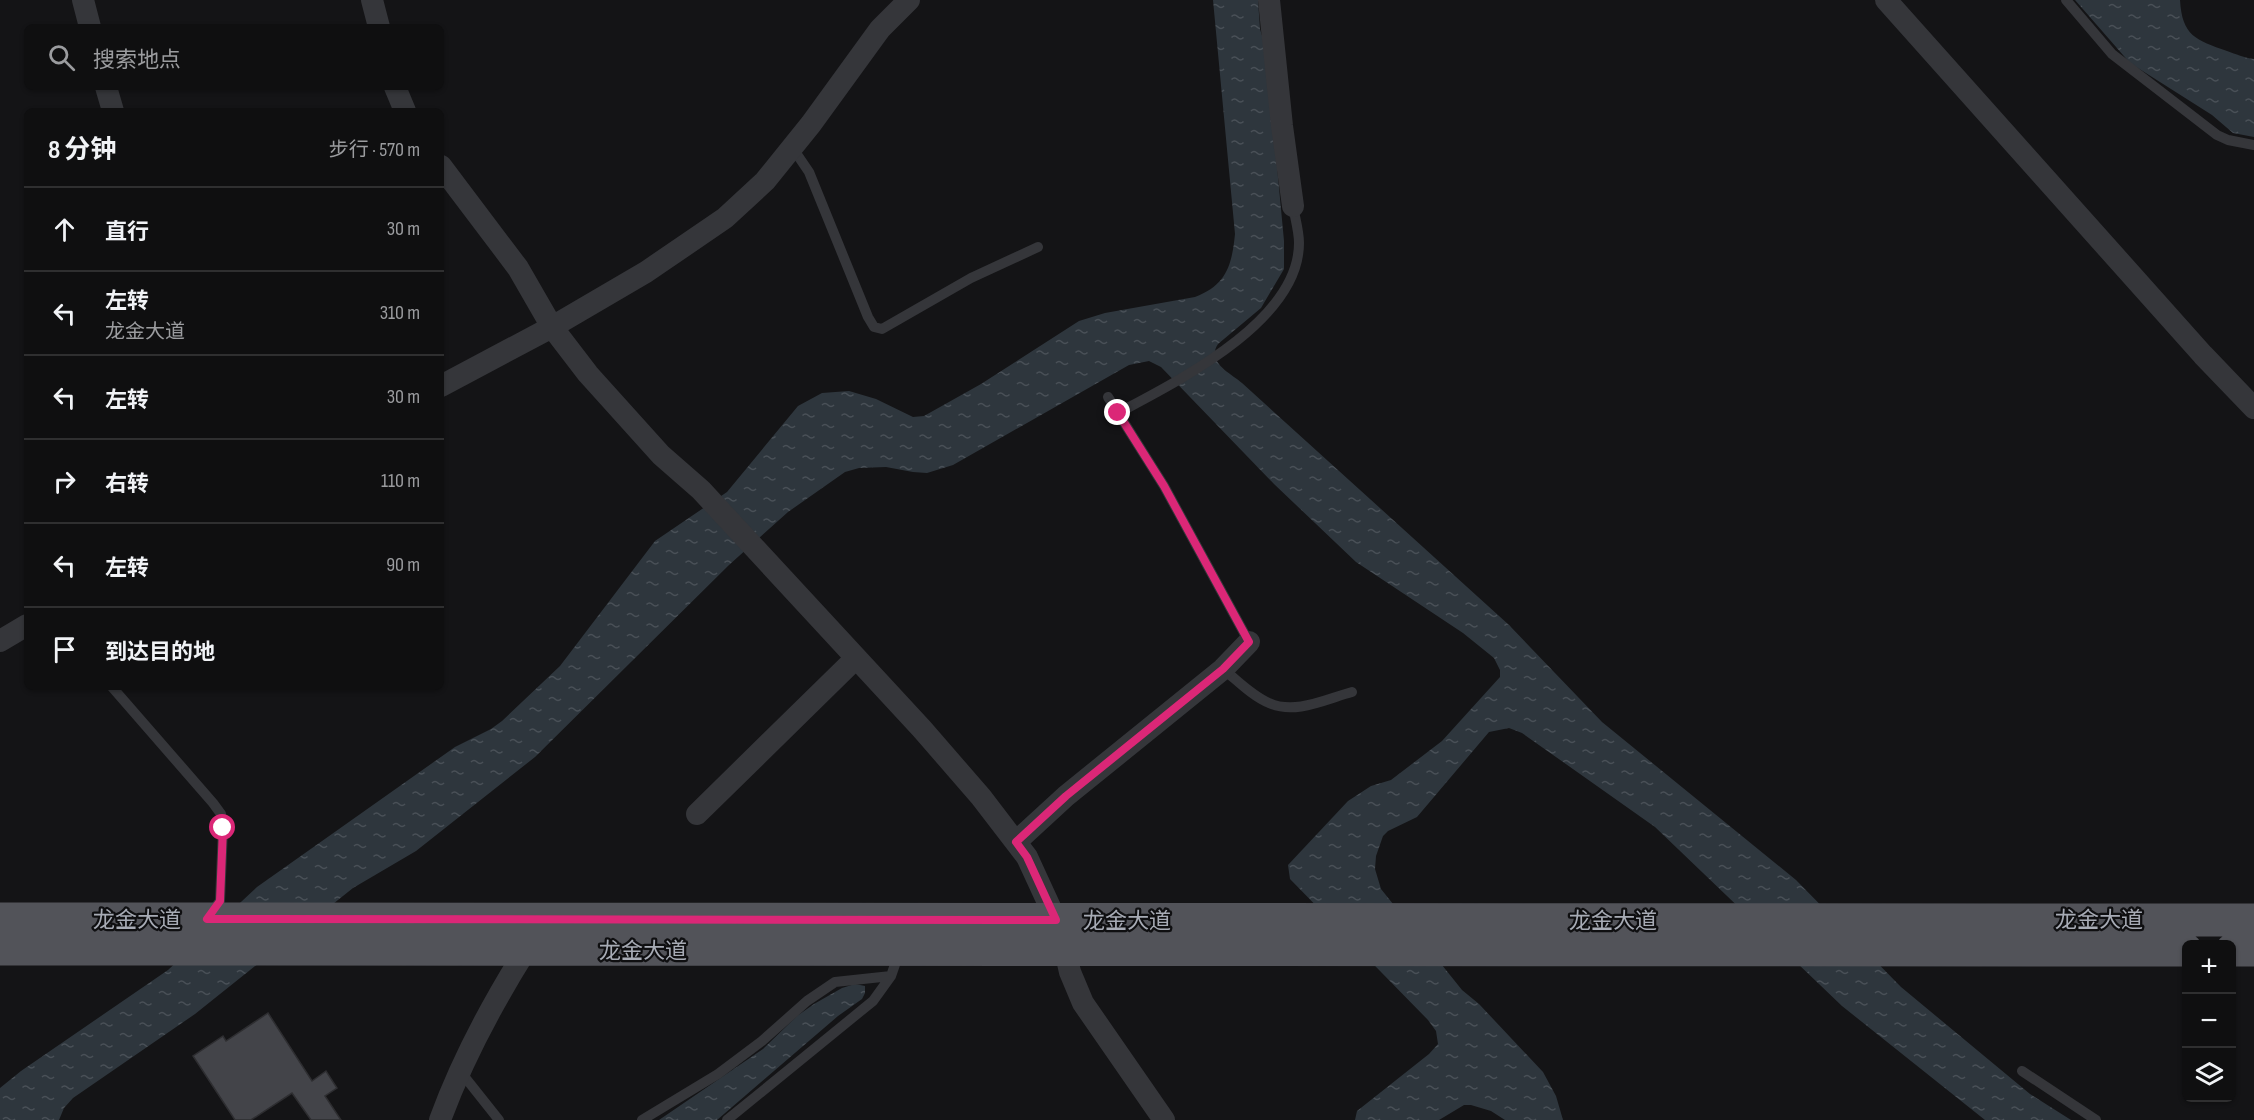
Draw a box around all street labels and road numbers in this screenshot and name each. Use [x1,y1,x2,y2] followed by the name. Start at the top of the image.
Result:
[93,907,181,934] street label: 龙金大道
[2055,907,2143,934] street label: 龙金大道
[1083,908,1171,935] street label: 龙金大道
[1569,908,1657,935] street label: 龙金大道
[599,938,687,965] street label: 龙金大道

